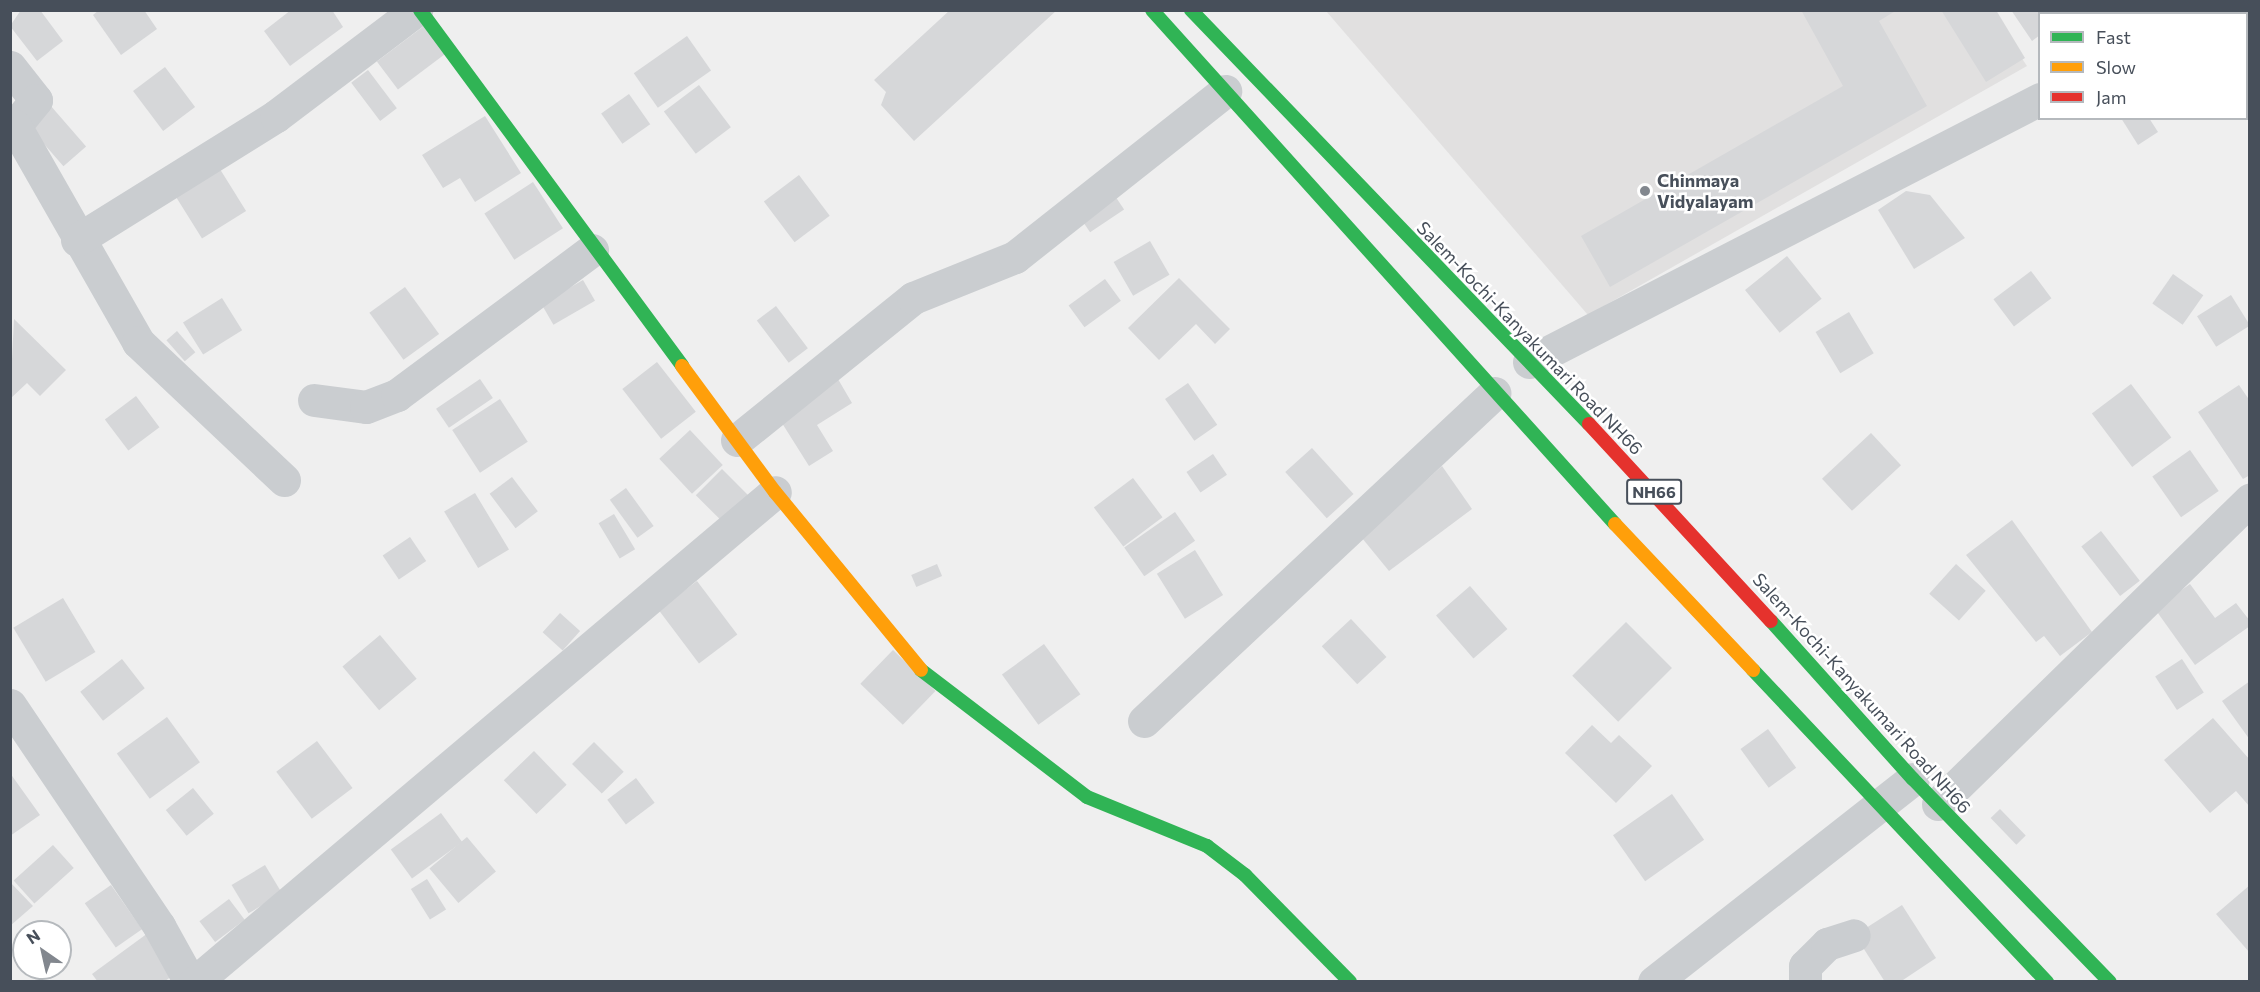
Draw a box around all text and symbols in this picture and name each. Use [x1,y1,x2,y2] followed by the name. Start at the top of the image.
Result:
[2038,12,2248,120] legend
[2096,26,2131,48] text: Fast
[2096,56,2136,78] text: Slow
[2096,86,2126,108] text: Jam
[1657,170,1754,213] place label: Chinmaya Vidyalayam
[1638,184,1652,198] marker: Chinmaya Vidyalayam
[1413,217,1647,459] street label: Salem-Kochi-Kanyakumari Road NH66
[1626,479,1682,505] road number: NH66
[1748,568,1976,818] street label: Salem-Kochi-Kanyakumari Road NH66
[12,920,72,980] north arrow
[22,925,43,948] text: N

